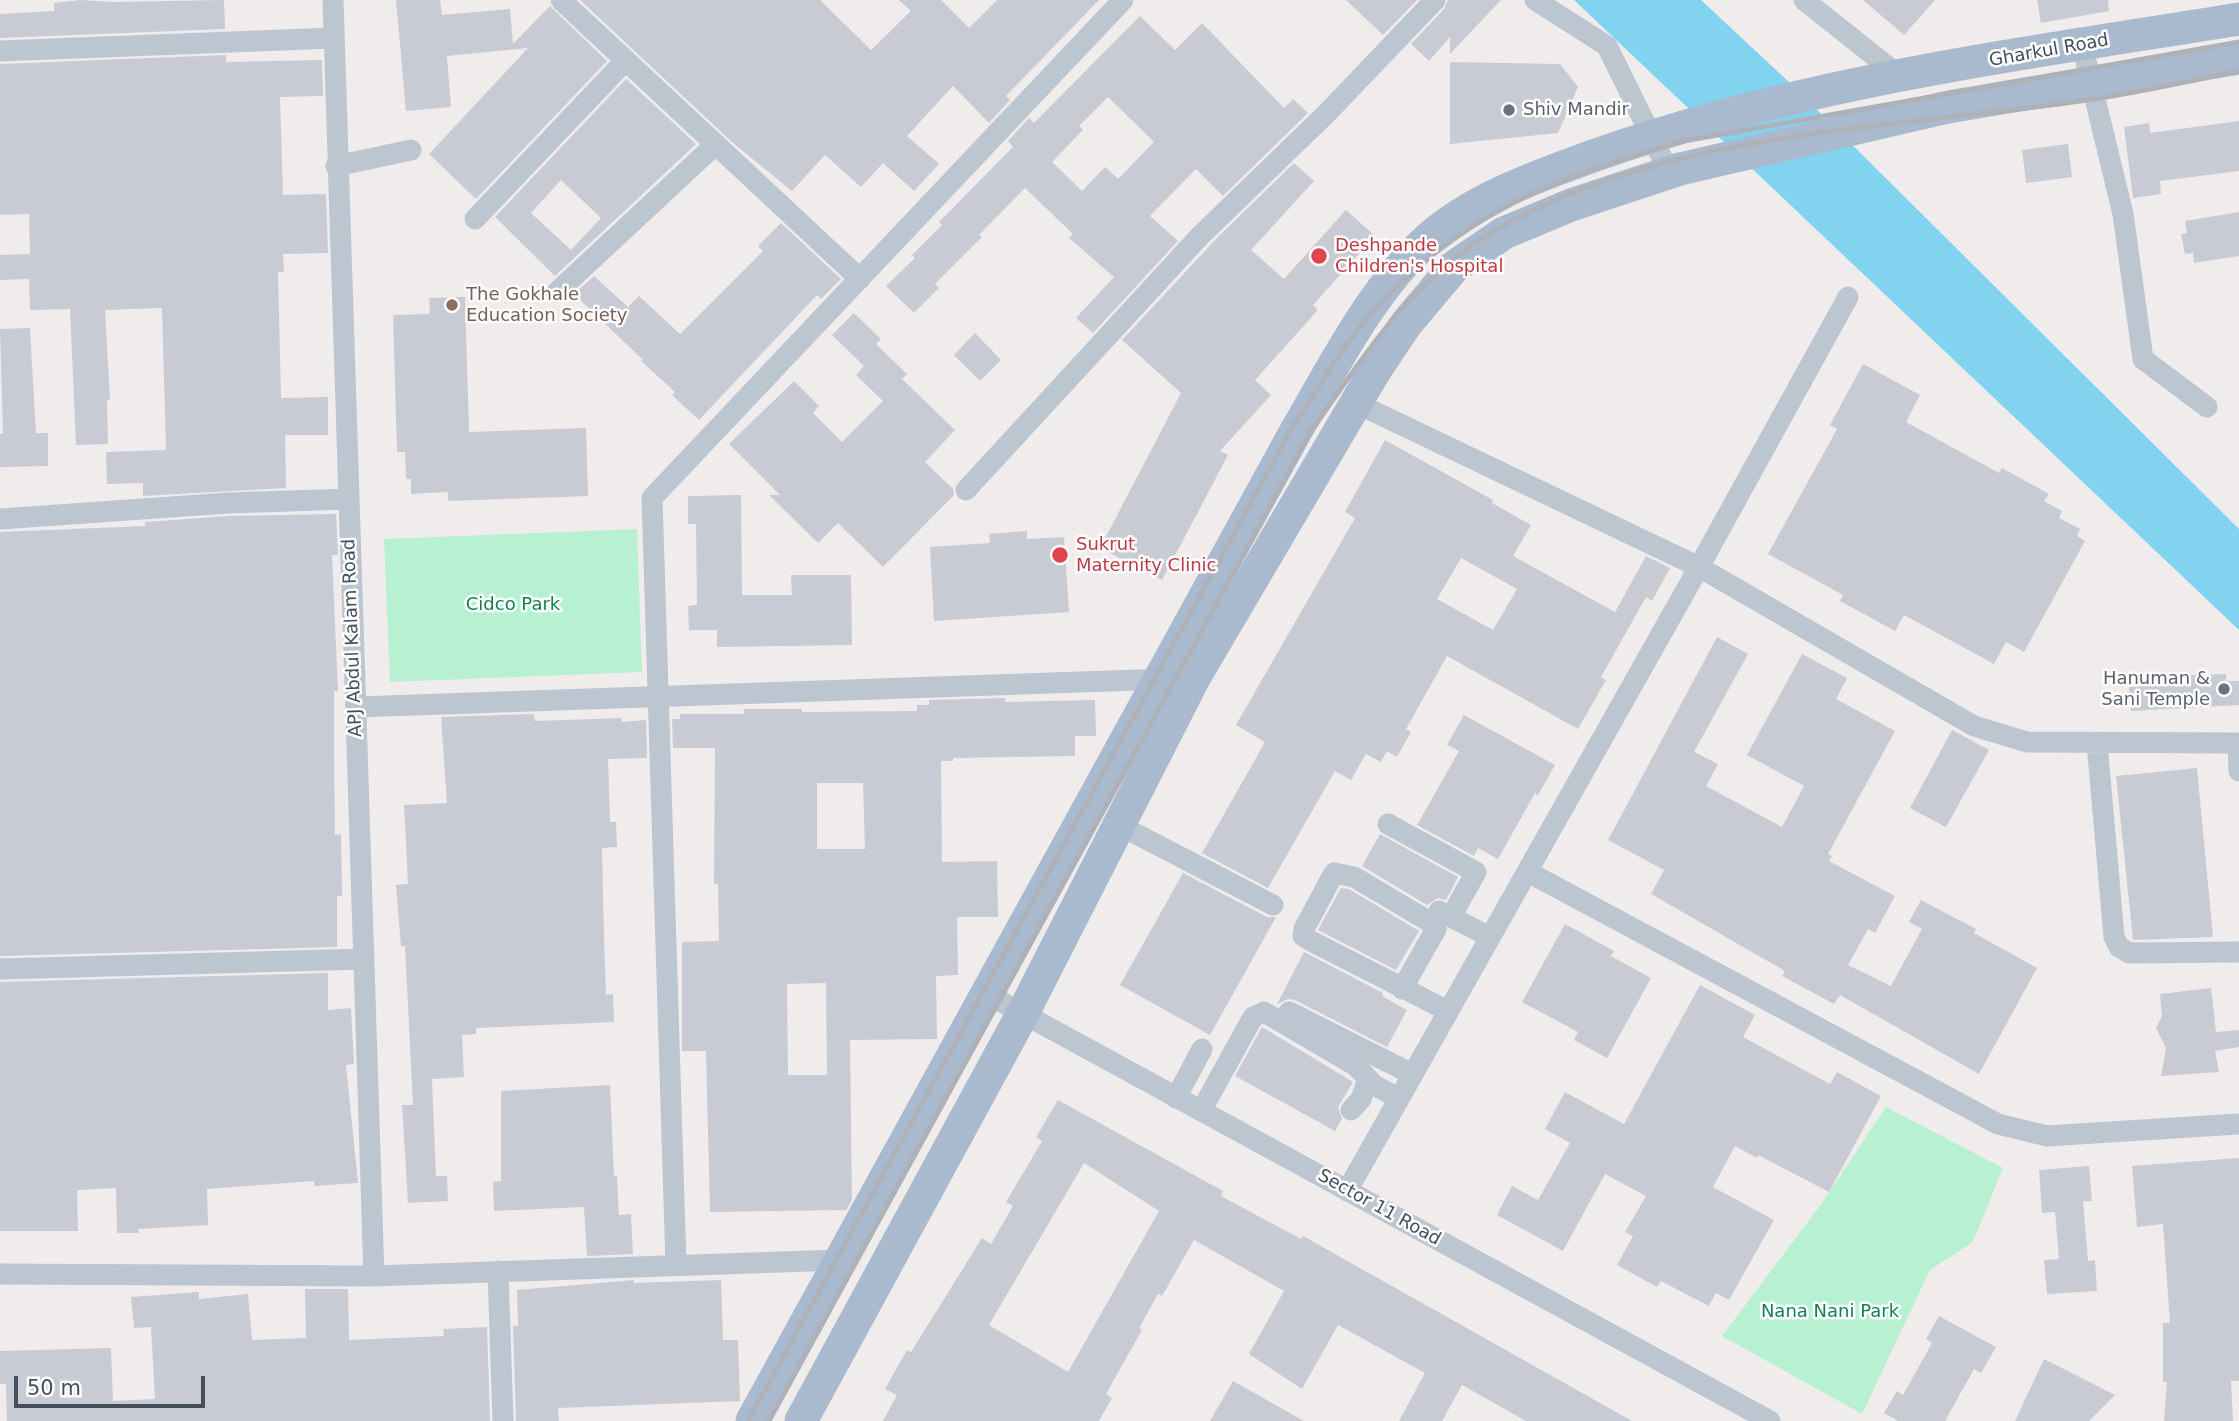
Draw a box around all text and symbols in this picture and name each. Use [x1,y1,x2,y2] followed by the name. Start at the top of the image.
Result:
[1988,30,2110,72] street label: Gharkul Road
[1523,99,1629,121] place label: Shiv Mandir
[1501,102,1517,118] marker: Shiv Mandir
[1335,235,1503,278] place label: Deshpande Children's Hospital
[1309,246,1329,266] marker: Deshpande Children's Hospital
[466,284,627,326] place label: The Gokhale Education Society
[444,297,460,313] marker: The Gokhale Education Society
[1076,534,1216,576] place label: Sukrut Maternity Clinic
[339,538,367,738] street label: APJ Abdul Kalam Road
[1050,545,1070,565] marker: Sukrut Maternity Clinic
[466,594,560,616] park label: Cidco Park
[2101,668,2210,710] place label: Hanuman & Sani Temple
[2216,681,2232,697] marker: Hanuman & Sani Temple
[1314,1165,1444,1251] street label: Sector 11 Road
[1761,1301,1899,1323] park label: Nana Nani Park
[18,1362,208,1406] scale bar
[27,1376,81,1400] text: 50 m

